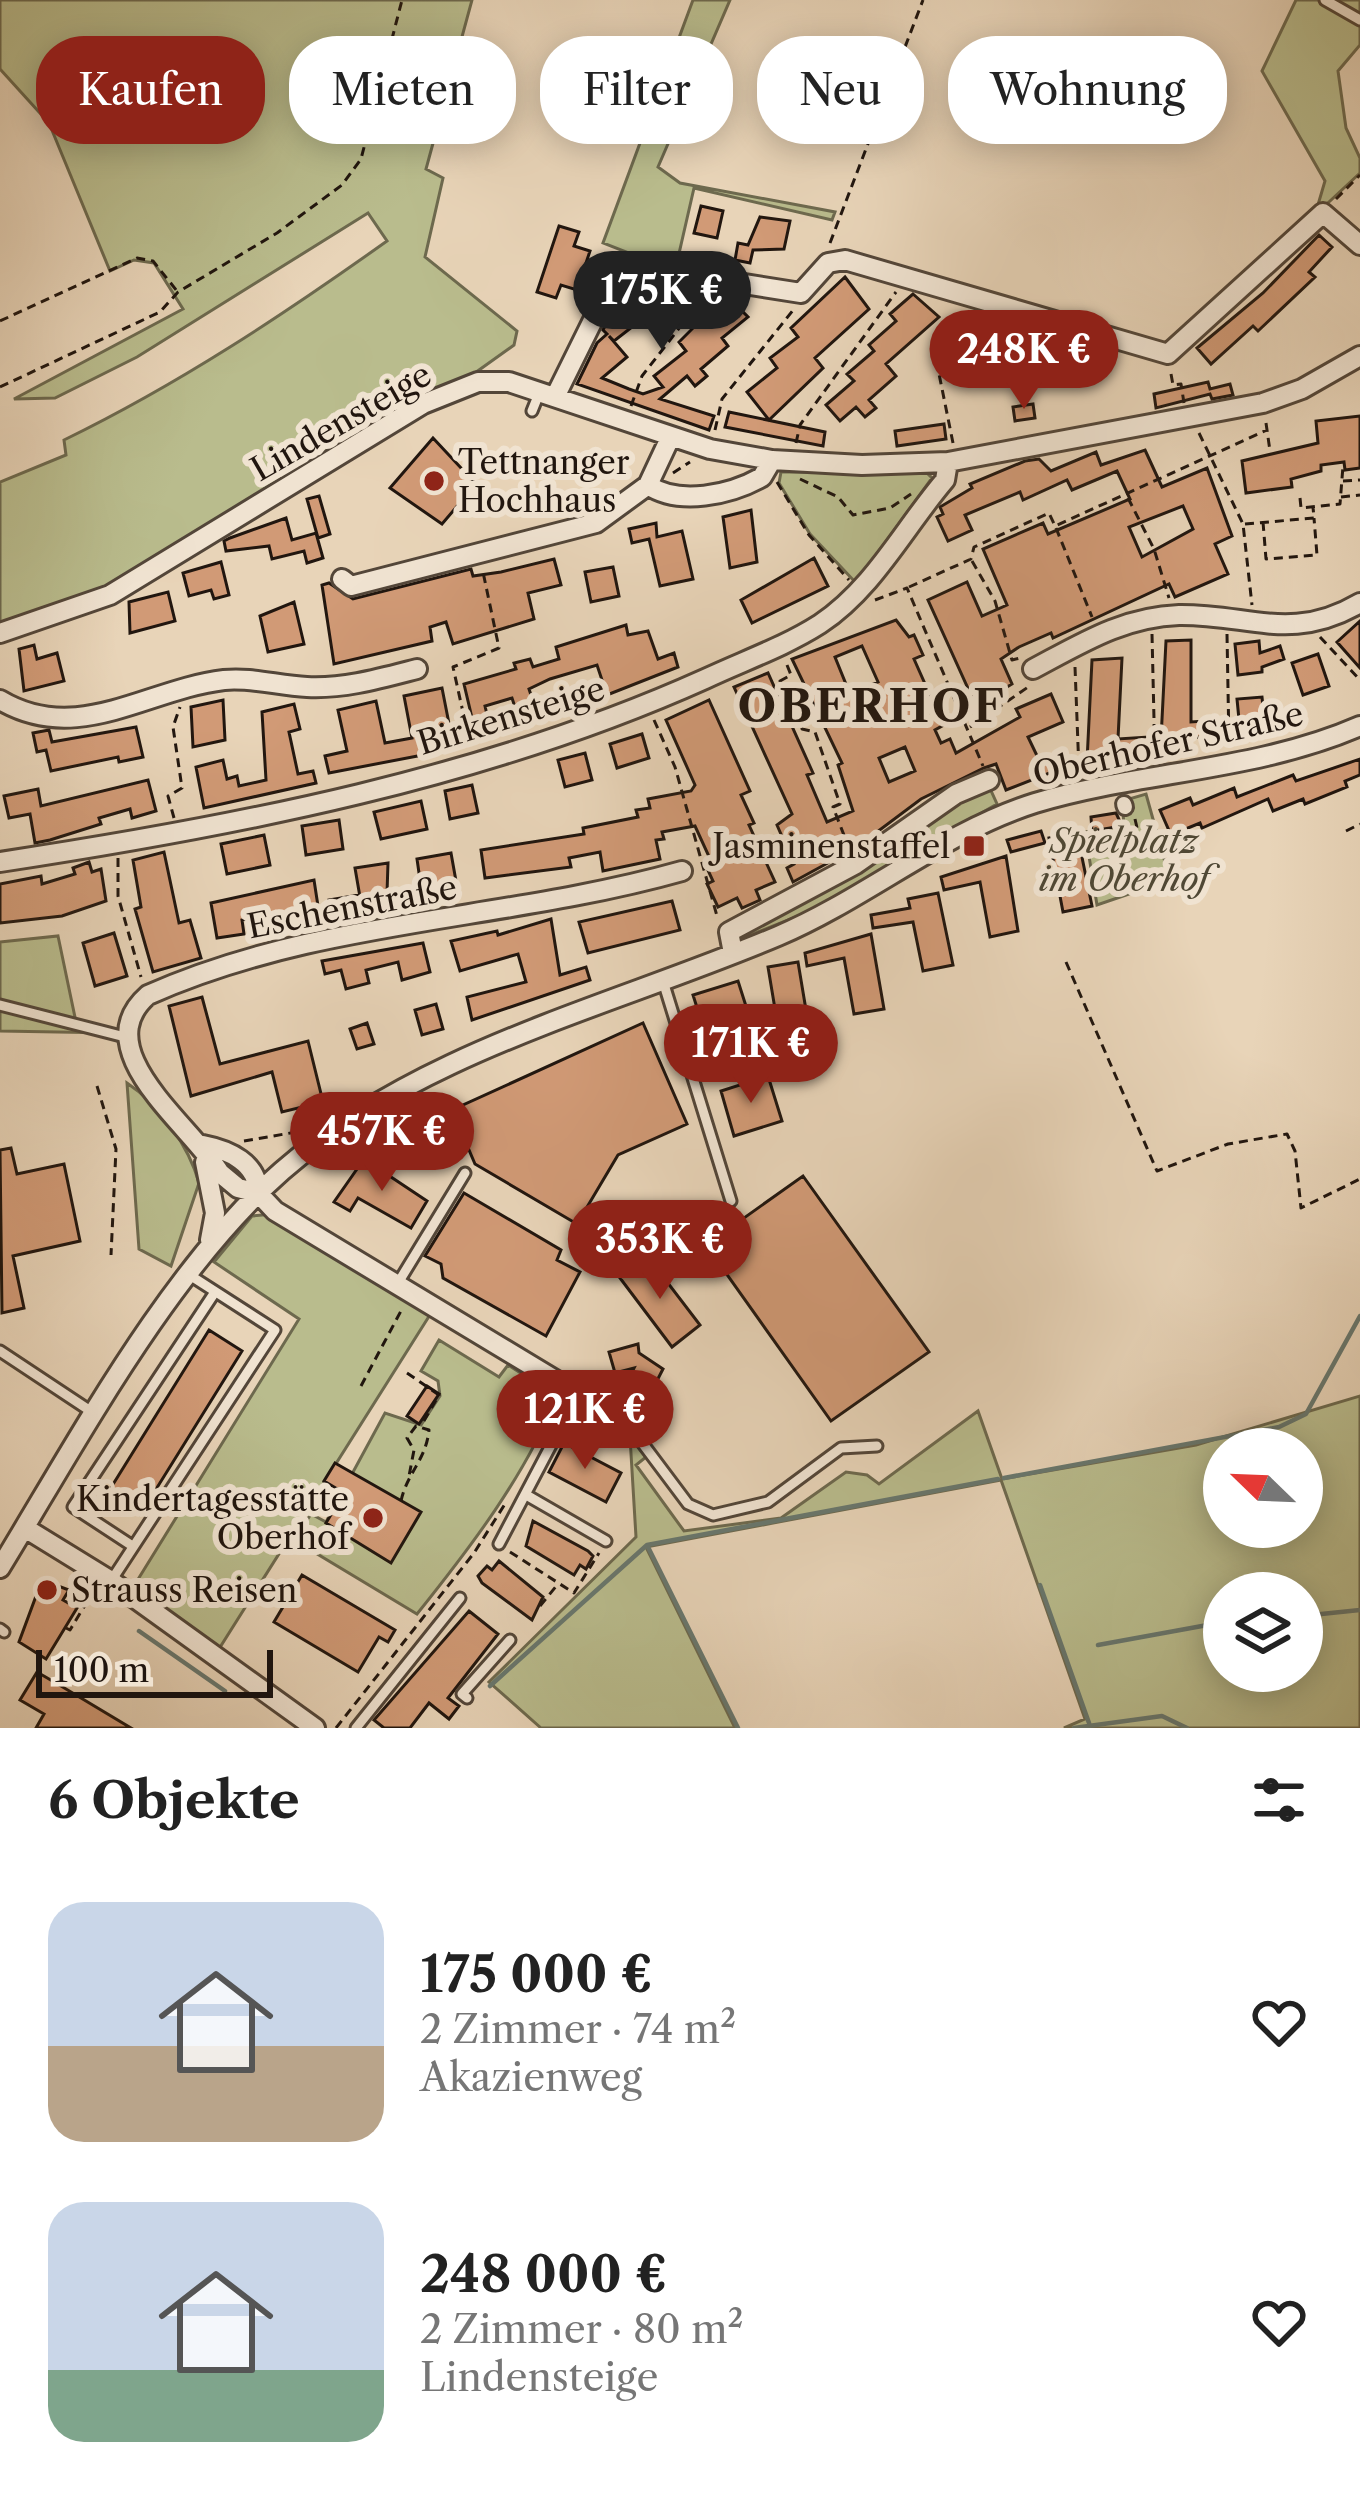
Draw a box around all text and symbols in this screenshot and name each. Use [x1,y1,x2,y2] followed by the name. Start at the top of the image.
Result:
[36,36,265,144] chip: Kaufen
[289,36,516,144] chip: Mieten
[540,36,733,144] chip: Filter
[757,36,924,144] chip: Neu
[948,36,1227,144] chip: Wohnung
[564,251,760,353] pin: 175K €
[600,266,724,314] text: 175K €
[926,310,1122,412] pin: 248K €
[957,325,1091,373] text: 248K €
[243,354,439,490] street label: Lindensteige
[458,442,630,521] place label: Tettnanger Hochhaus
[421,468,447,494] marker: Tettnanger Hochhaus
[412,668,610,764] street label: Birkensteige
[738,678,1006,734] district label: OBERHOF
[1029,693,1307,795] street label: Oberhofer Straße
[1039,821,1220,900] park label: Spielplatz im Oberhof
[708,826,950,867] place label: Jasminenstaffel
[961,833,987,859] marker: Jasminenstaffel
[244,867,460,947] street label: Eschenstraße
[653,1004,849,1106] pin: 171K €
[691,1019,811,1067] text: 171K €
[284,1092,480,1194] pin: 457K €
[317,1107,447,1155] text: 457K €
[562,1200,758,1302] pin: 353K €
[595,1215,725,1263] text: 353K €
[487,1370,683,1472] pin: 121K €
[524,1385,646,1433] text: 121K €
[1203,1428,1323,1548] north arrow
[1203,1428,1323,1692] map controls
[76,1479,353,1558] place label: Kindertagesstätte Oberhof
[360,1505,386,1531] marker: Kindertagesstätte Oberhof
[71,1570,297,1611] place label: Strauss Reisen
[1203,1572,1323,1692] button: layers
[34,1577,60,1603] marker: Strauss Reisen
[36,1644,273,1697] scale bar
[54,1650,149,1691] text: 100 m
[1246,1767,1312,1833] icon: filters
[48,1769,299,1831] text: 6 Objekte
[420,1943,653,2005] text: 175 000 €
[144,1950,288,2094] icon: home
[1246,1989,1312,2055] icon: heart
[420,2005,736,2053] text: 2 Zimmer · 74 m²
[420,2053,642,2101] text: Akazienweg
[420,2243,667,2305] text: 248 000 €
[144,2250,288,2394] icon: home
[1246,2289,1312,2355] icon: heart
[420,2305,743,2353] text: 2 Zimmer · 80 m²
[420,2353,658,2401] text: Lindensteige

